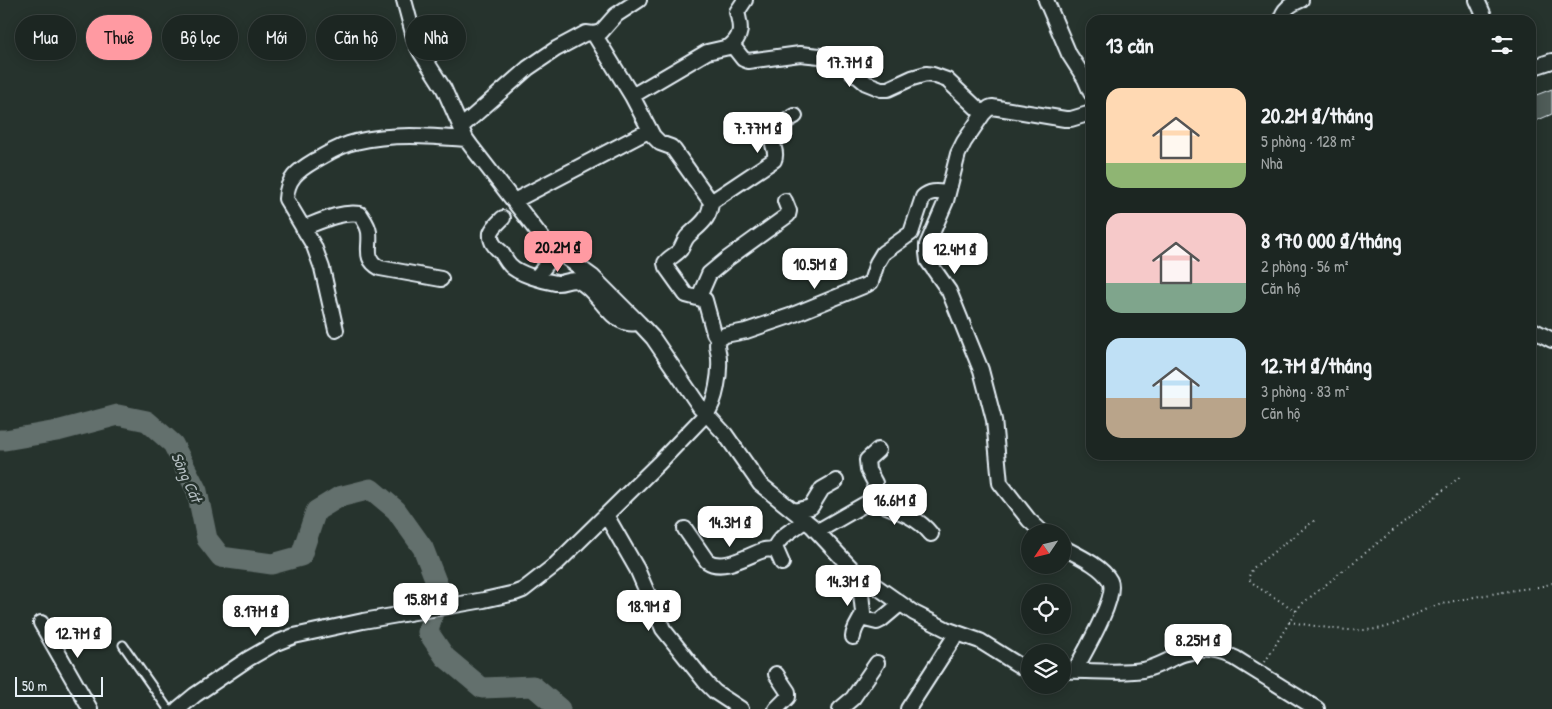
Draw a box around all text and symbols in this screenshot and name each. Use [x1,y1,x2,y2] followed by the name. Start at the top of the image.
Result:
[15,15,76,60] chip: Mua
[86,15,152,60] chip: Thuê
[162,15,238,60] chip: Bộ lọc
[248,15,306,60] chip: Mới
[316,15,396,60] chip: Căn hộ
[406,15,466,60] chip: Nhà
[1106,31,1154,60] text: 13 căn
[1488,31,1516,59] icon: filters
[804,46,896,88] pin: 17.7M ₫
[827,51,873,73] text: 17.7M ₫
[1261,101,1373,130] text: 20.2M ₫/tháng
[1146,108,1206,168] icon: home
[712,112,804,154] pin: 7.77M ₫
[734,117,782,139] text: 7.77M ₫
[1261,130,1355,152] text: 5 phòng · 128 m²
[1261,152,1283,174] text: Nhà
[1261,226,1401,255] text: 8 170 000 ₫/tháng
[512,230,604,273] pin: 20.2M ₫
[909,232,1001,275] pin: 12.4M ₫
[1146,233,1206,293] icon: home
[535,236,581,258] text: 20.2M ₫
[934,238,976,260] text: 12.4M ₫
[769,248,861,290] pin: 10.5M ₫
[793,253,837,275] text: 10.5M ₫
[1261,255,1349,277] text: 2 phòng · 56 m²
[1261,277,1300,299] text: Căn hộ
[1261,351,1372,380] text: 12.7M ₫/tháng
[1146,358,1206,418] icon: home
[1261,380,1349,402] text: 3 phòng · 83 m²
[1261,402,1300,424] text: Căn hộ
[166,449,209,508] water label: Sông Cát
[849,484,941,526] pin: 16.6M ₫
[874,489,916,511] text: 16.6M ₫
[684,506,776,548] pin: 14.3M ₫
[709,511,751,533] text: 14.3M ₫
[1021,524,1071,574] north arrow
[1021,524,1071,694] map controls
[802,564,894,607] pin: 14.3M ₫
[827,570,869,592] text: 14.3M ₫
[380,582,472,625] pin: 15.8M ₫
[1021,584,1071,634] button: locate
[404,588,448,610] text: 15.8M ₫
[603,590,695,632] pin: 18.9M ₫
[210,594,302,637] pin: 8.17M ₫
[628,595,670,617] text: 18.9M ₫
[234,600,278,622] text: 8.17M ₫
[32,616,124,659] pin: 12.7M ₫
[56,622,100,644] text: 12.7M ₫
[1152,624,1244,666] pin: 8.25M ₫
[1176,629,1220,651] text: 8.25M ₫
[1021,644,1071,694] button: layers
[15,674,102,697] scale bar
[22,676,47,695] text: 50 m

